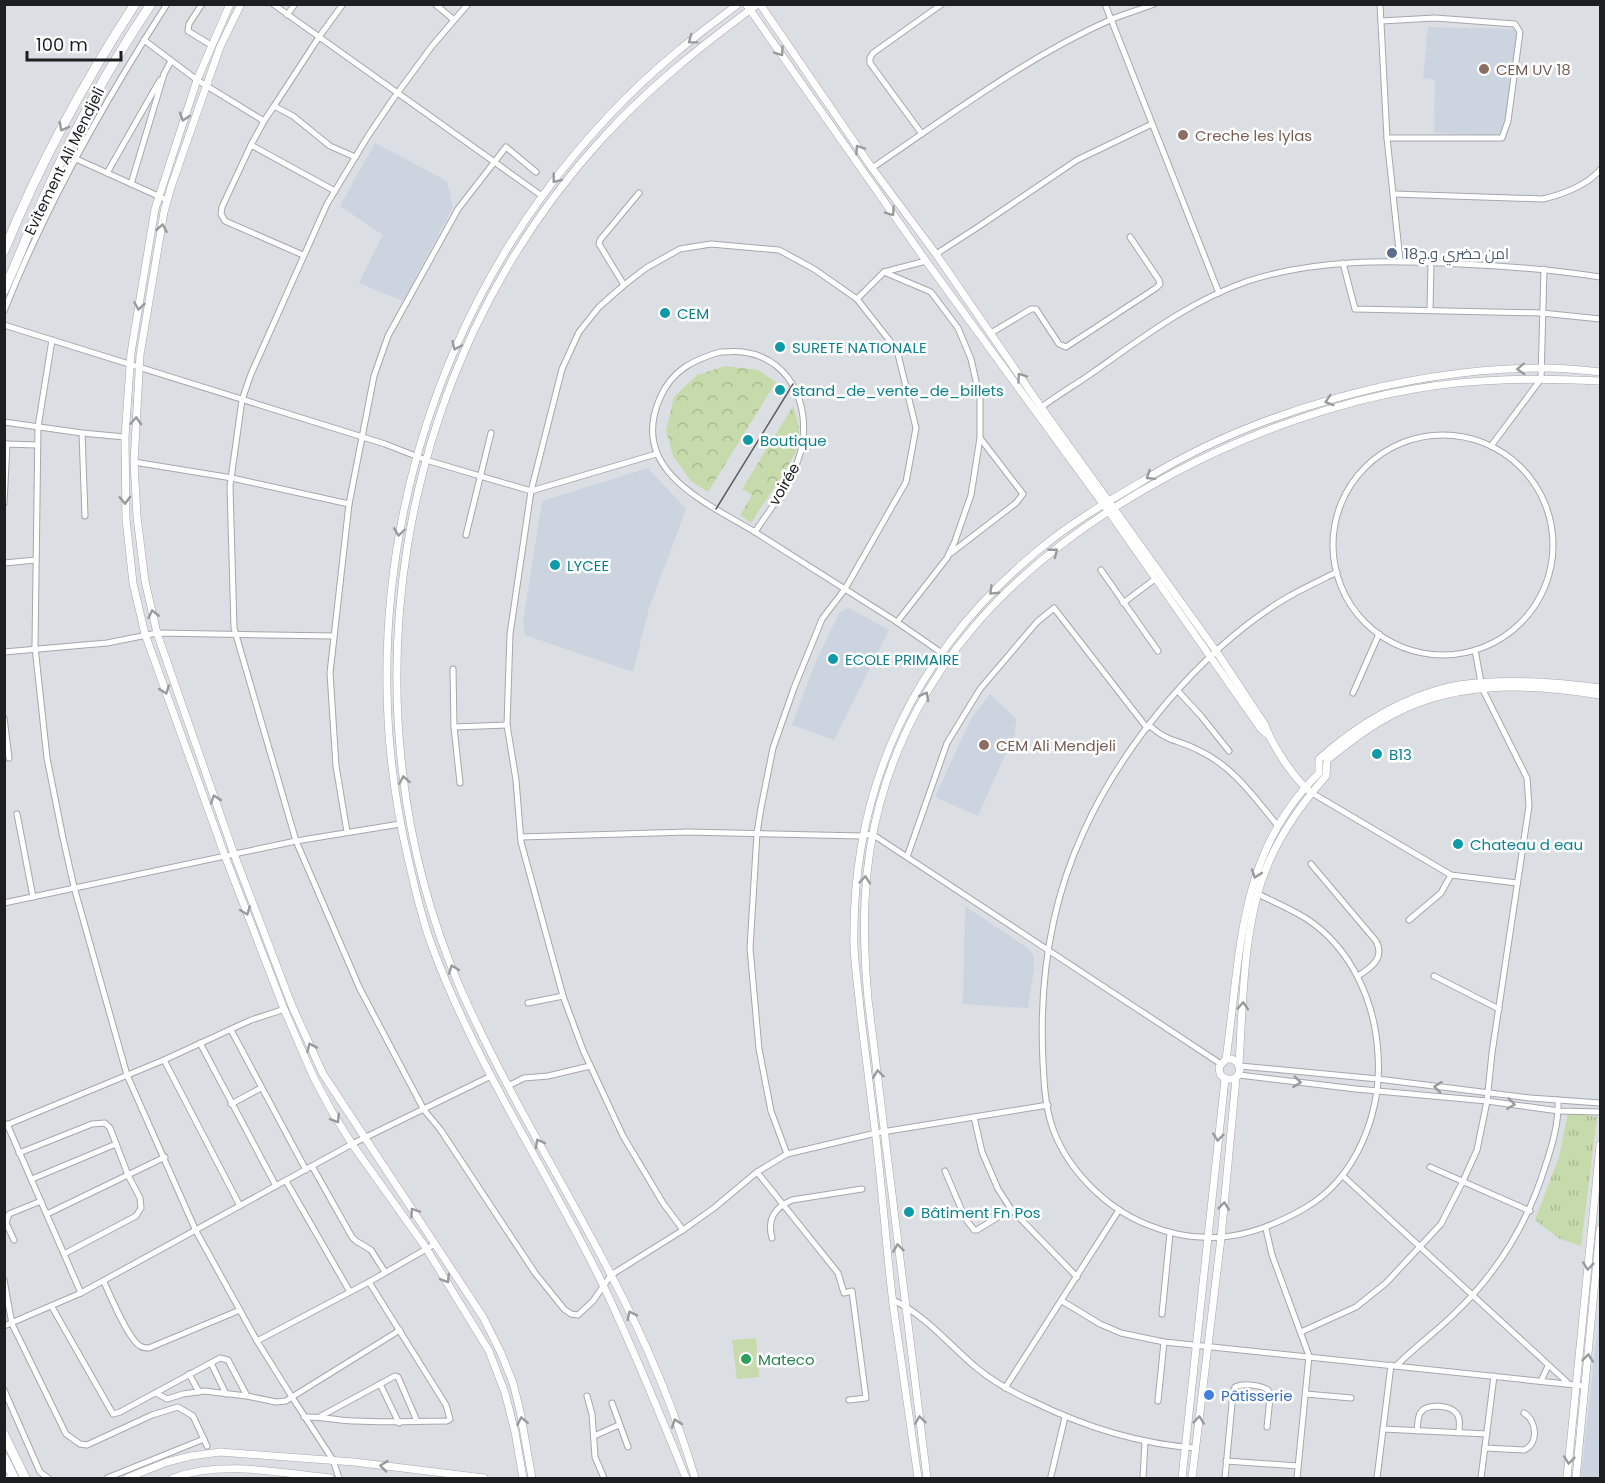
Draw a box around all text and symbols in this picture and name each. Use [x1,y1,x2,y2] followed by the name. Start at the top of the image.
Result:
[27,24,122,62] scale bar
[36,32,88,57] text: 100 m
[687,32,698,43] one-way arrow
[773,45,784,56] one-way arrow
[1496,59,1571,80] place label: CEM UV 18
[1477,62,1491,76] marker: CEM UV 18
[19,83,109,239] street label: Evitement Ali Mendjeli
[179,111,192,122] one-way arrow
[59,121,70,131] one-way arrow
[1195,125,1312,146] place label: Creche les lylas
[1176,128,1190,142] marker: Creche les lylas
[855,145,866,156] one-way arrow
[552,172,563,183] one-way arrow
[884,205,895,216] one-way arrow
[155,223,167,232] one-way arrow
[1404,243,1509,266] place label: امن حضري و.ج18
[1385,246,1399,260] marker: امن حضري و.ج18
[133,301,146,311] one-way arrow
[677,303,709,324] place label: CEM
[658,306,672,320] marker: CEM
[792,337,927,358] place label: SURETE NATIONALE
[451,339,463,350] one-way arrow
[773,340,787,354] marker: SURETE NATIONALE
[1517,362,1526,375] one-way arrow
[1017,372,1028,383] one-way arrow
[792,380,1004,401] place label: stand_de_vente_de_billets
[773,383,787,397] marker: stand_de_vente_de_billets
[1324,394,1335,406] one-way arrow
[129,416,142,425] one-way arrow
[760,430,827,451] place label: Boutique
[741,433,755,447] marker: Boutique
[763,459,805,509] street label: voirée
[1146,468,1156,480] one-way arrow
[119,496,132,505] one-way arrow
[394,527,406,536] one-way arrow
[1047,548,1058,559] one-way arrow
[567,555,609,576] place label: LYCEE
[548,558,562,572] marker: LYCEE
[990,584,1000,595] one-way arrow
[147,610,160,620] one-way arrow
[845,649,959,670] place label: ECOLE PRIMAIRE
[826,652,840,666] marker: ECOLE PRIMAIRE
[157,684,170,695] one-way arrow
[918,692,929,703] one-way arrow
[996,735,1116,756] place label: CEM Ali Mendjeli
[977,738,991,752] marker: CEM Ali Mendjeli
[1389,744,1412,765] place label: B13
[1370,747,1384,761] marker: B13
[398,776,410,785] one-way arrow
[209,794,222,805] one-way arrow
[1470,834,1583,855] place label: Chateau d eau
[1451,837,1465,851] marker: Chateau d eau
[1250,868,1263,879] one-way arrow
[858,876,871,885] one-way arrow
[238,905,251,916] one-way arrow
[448,964,460,975] one-way arrow
[1236,1001,1249,1010] one-way arrow
[306,1043,318,1054] one-way arrow
[872,1070,884,1079] one-way arrow
[1292,1075,1301,1088] one-way arrow
[1433,1081,1442,1093] one-way arrow
[1507,1098,1516,1110] one-way arrow
[329,1113,341,1123] one-way arrow
[1213,1132,1225,1141] one-way arrow
[535,1139,547,1149] one-way arrow
[1217,1201,1230,1210] one-way arrow
[921,1202,1041,1223] place label: Bâtiment Fn Pos
[902,1205,916,1219] marker: Bâtiment Fn Pos
[410,1208,421,1219] one-way arrow
[893,1243,905,1253] one-way arrow
[1582,1261,1595,1270] one-way arrow
[439,1273,450,1284] one-way arrow
[626,1311,638,1322] one-way arrow
[758,1349,815,1370] place label: Mateco
[739,1352,753,1366] marker: Mateco
[1581,1353,1594,1362] one-way arrow
[1221,1385,1293,1406] place label: Pâtisserie
[1202,1388,1216,1402] marker: Pâtisserie
[516,1416,529,1426] one-way arrow
[914,1416,926,1425] one-way arrow
[1192,1416,1205,1425] one-way arrow
[671,1418,684,1429] one-way arrow
[1563,1455,1576,1464] one-way arrow
[379,1460,388,1473] one-way arrow

